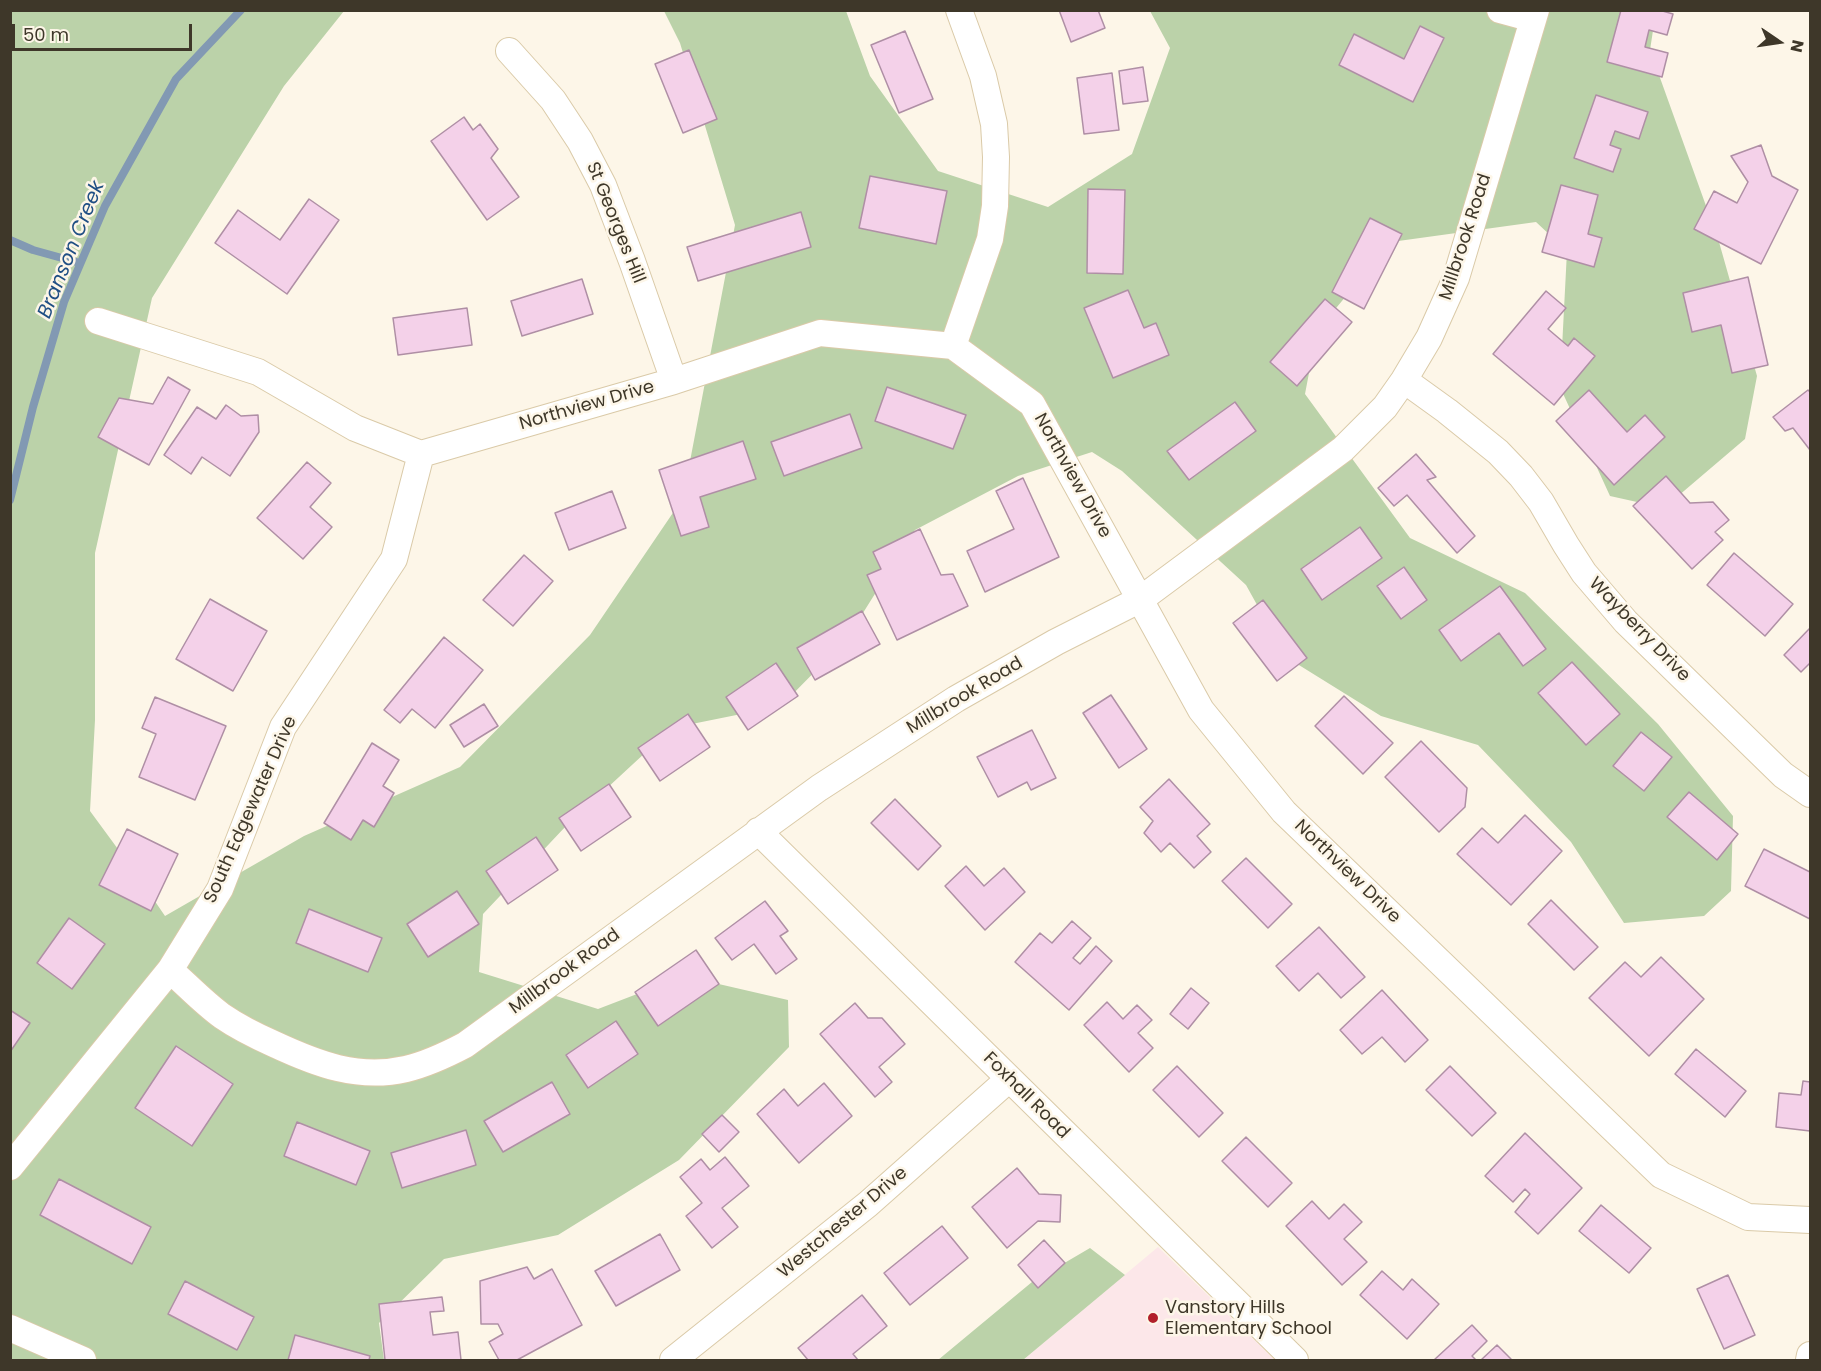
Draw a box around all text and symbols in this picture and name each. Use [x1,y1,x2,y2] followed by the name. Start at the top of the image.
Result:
[15,12,195,50] scale bar
[1749,12,1809,72] north arrow
[23,22,69,47] text: 50 m
[1784,38,1810,55] text: N
[581,159,649,287] street label: St Georges Hill
[1435,171,1497,303] street label: Millbrook Road
[34,178,110,322] water label: Branson Creek
[517,376,657,436] street label: Northview Drive
[1029,410,1115,542] street label: Northview Drive
[1584,573,1694,687] street label: Wayberry Drive
[903,653,1027,739] street label: Millbrook Road
[200,713,302,907] street label: South Edgewater Drive
[1289,816,1405,928] street label: Northview Drive
[505,925,625,1019] street label: Millbrook Road
[978,1048,1074,1144] street label: Foxhall Road
[774,1163,912,1283] street label: Westchester Drive
[1165,1297,1332,1340] place label: Vanstory Hills Elementary School
[1146,1311,1160,1325] marker: Vanstory Hills Elementary School

